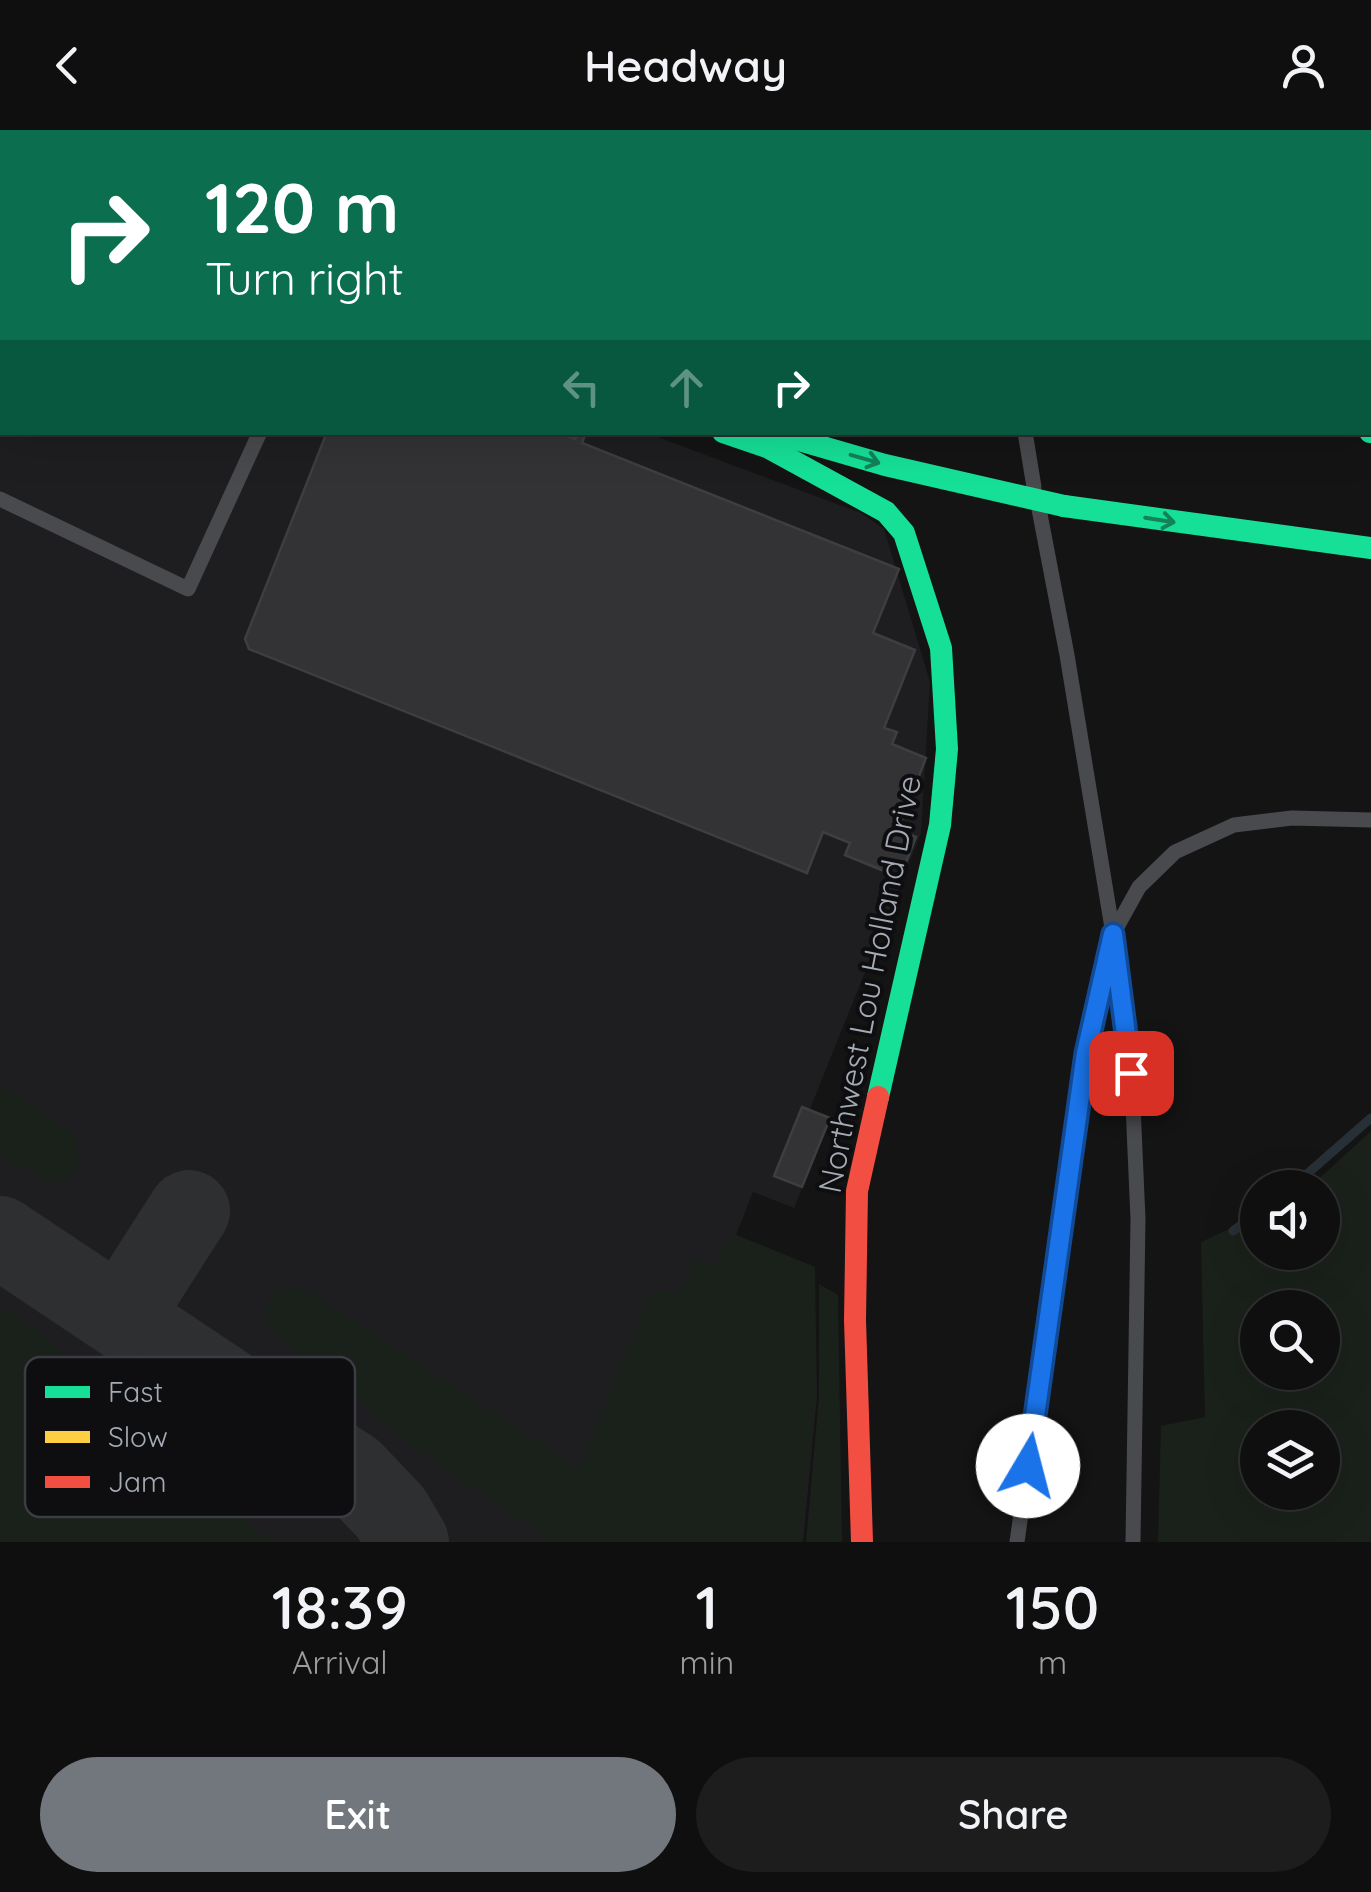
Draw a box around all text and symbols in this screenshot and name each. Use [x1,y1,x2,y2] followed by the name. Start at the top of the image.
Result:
[584,37,787,93] text: Headway
[40,38,95,93] icon: back
[1276,38,1331,93] icon: person
[205,163,399,251] text: 120 m
[40,170,170,300] icon: right
[205,250,404,306] text: Turn right
[554,360,609,415] icon: left
[659,360,714,415] icon: ahead
[764,360,819,415] icon: right
[849,451,880,470] one-way arrow
[1144,512,1176,530] one-way arrow
[809,772,929,1196] street label: Northwest Lou Holland Drive
[1089,1031,1174,1116] pin
[1104,1046,1159,1101] icon: arrive
[1240,1170,1340,1510] map controls
[1240,1170,1340,1270] button: sound
[1240,1290,1340,1390] button: search
[25,1357,355,1517] legend
[108,1374,163,1409] text: Fast
[1240,1410,1340,1510] button: layers
[976,1414,1080,1518] position arrow
[108,1419,168,1454] text: Slow
[108,1464,167,1499] text: Jam
[272,1569,408,1644] text: 18:39
[695,1569,718,1644] text: 1
[1006,1569,1099,1644] text: 150
[292,1642,388,1682] text: Arrival
[680,1642,734,1682] text: min
[1038,1642,1067,1682] text: m
[40,1757,676,1872] button: Exit
[696,1757,1331,1872] button: Share

